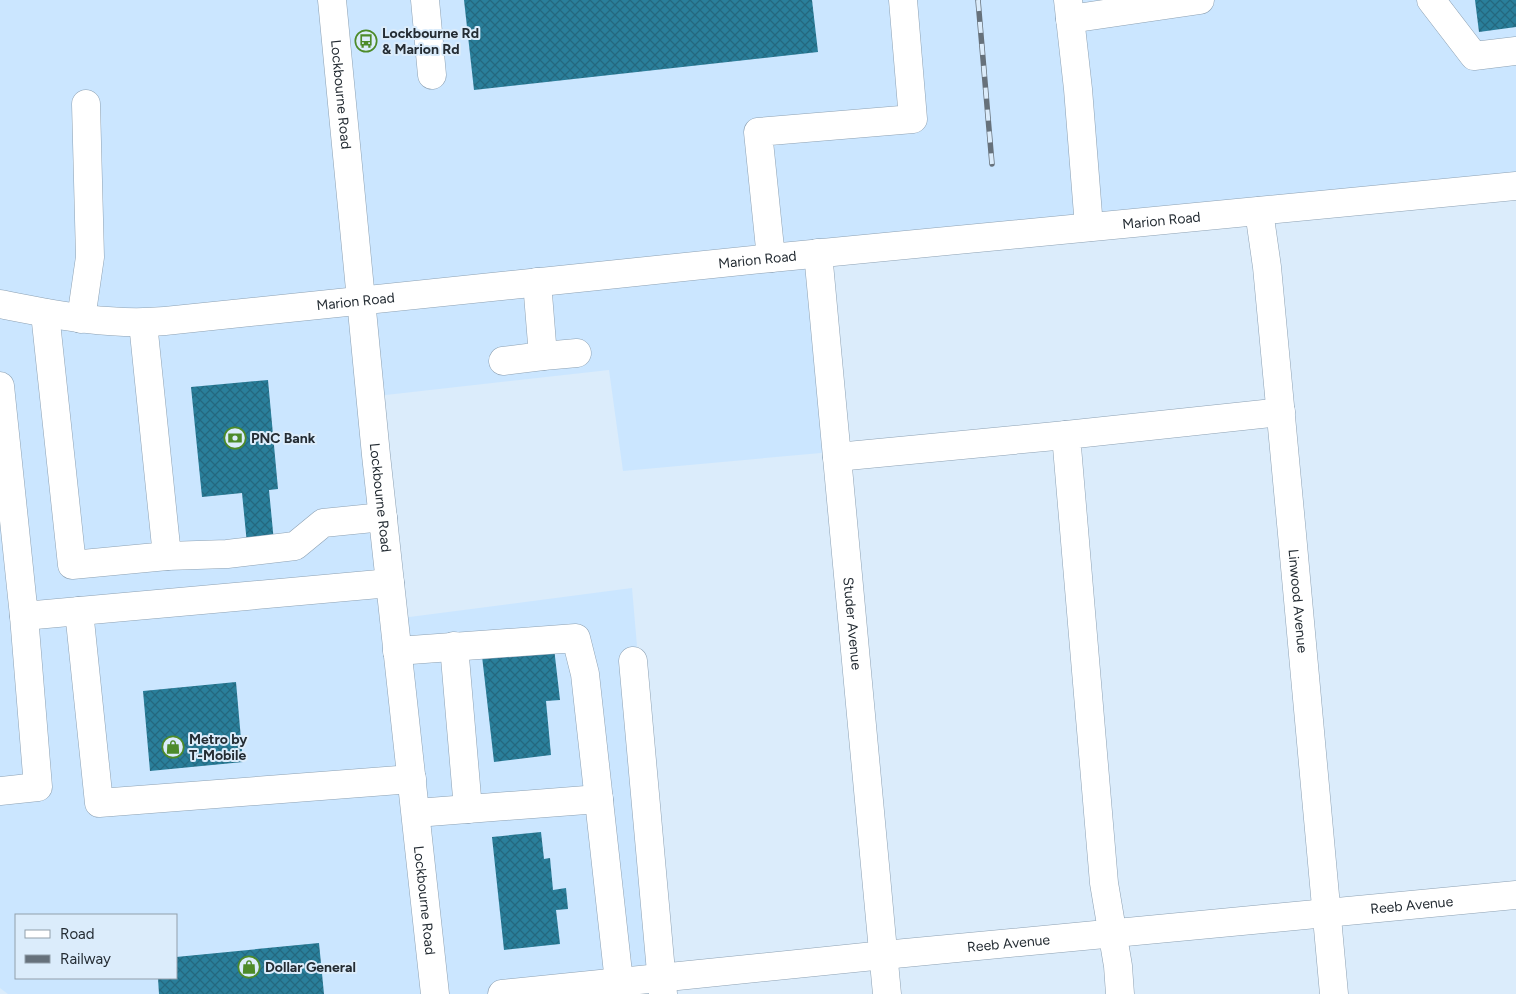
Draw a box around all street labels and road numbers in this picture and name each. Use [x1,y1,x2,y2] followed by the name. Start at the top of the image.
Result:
[327,39,354,150] street label: Lockbourne Road
[1122,209,1201,233] street label: Marion Road
[717,248,797,272] street label: Marion Road
[316,289,396,314] street label: Marion Road
[366,442,395,553] street label: Lockbourne Road
[1284,548,1311,654] street label: Linwood Avenue
[839,576,865,671] street label: Studer Avenue
[410,845,439,956] street label: Lockbourne Road
[1369,893,1454,918] street label: Reeb Avenue
[966,931,1051,956] street label: Reeb Avenue

